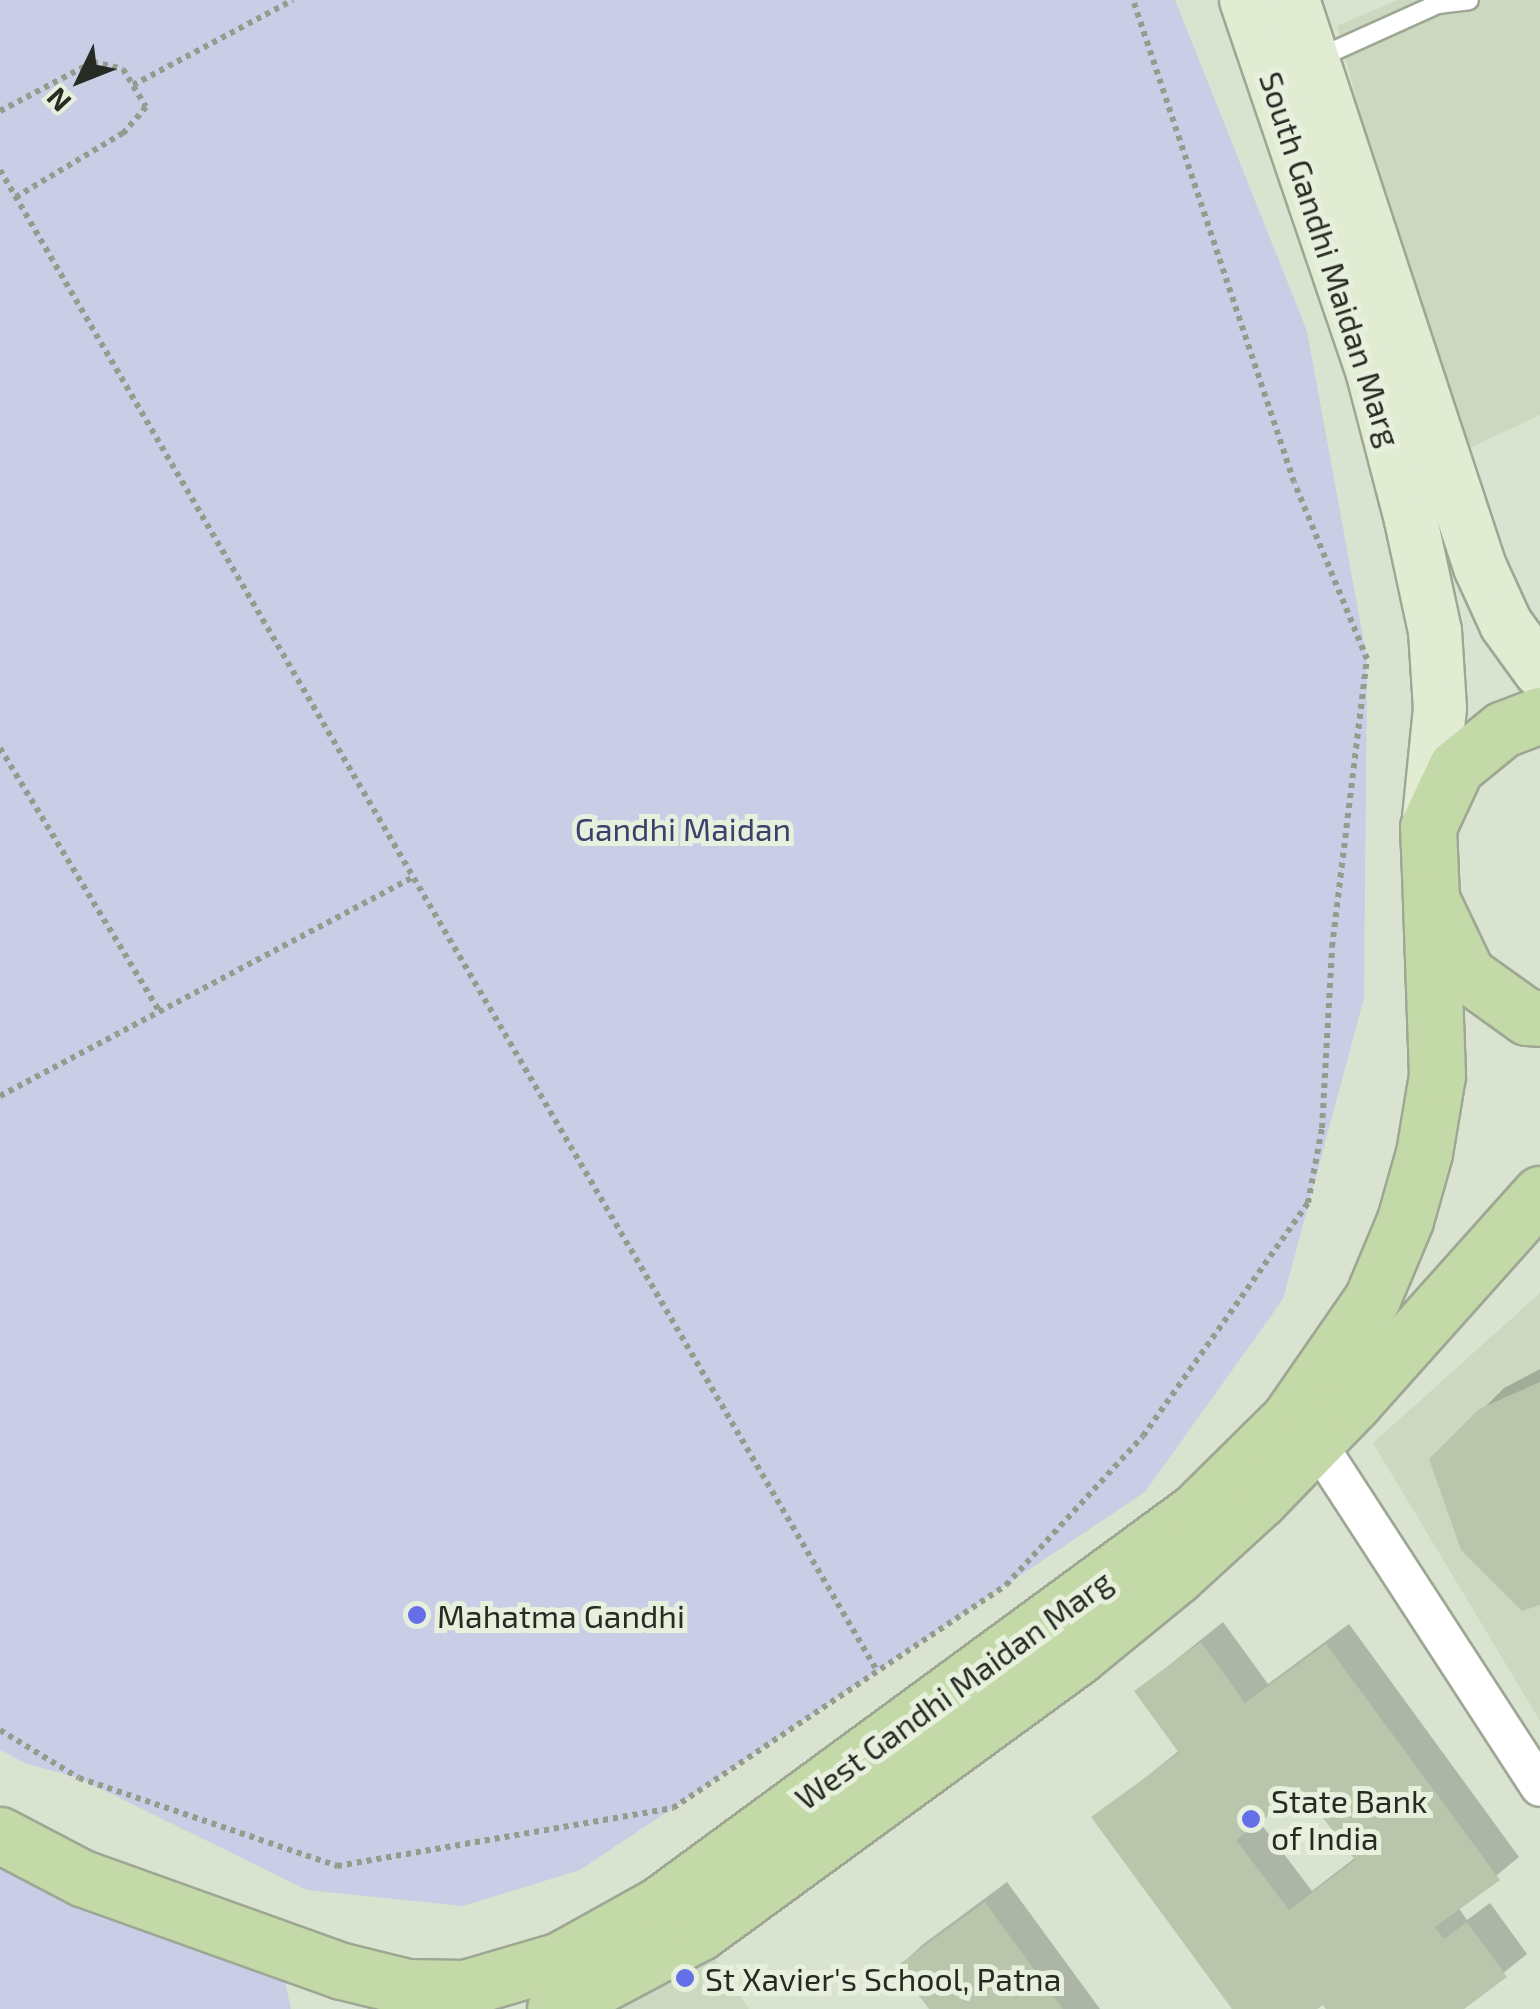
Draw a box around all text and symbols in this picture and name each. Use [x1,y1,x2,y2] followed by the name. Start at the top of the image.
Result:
[30,30,130,130] north arrow
[1252,67,1410,451] street label: South Gandhi Maidan Marg
[39,81,77,119] text: N
[575,809,791,847] park label: Gandhi Maidan
[787,1561,1119,1817] street label: West Gandhi Maidan Marg
[437,1596,685,1634] place label: Mahatma Gandhi
[406,1604,428,1626] marker: Mahatma Gandhi
[1271,1782,1427,1857] place label: State Bank of India
[1240,1808,1262,1830] marker: State Bank of India
[705,1959,1061,1997] place label: St Xavier's School, Patna
[674,1967,696,1989] marker: St Xavier's School, Patna

